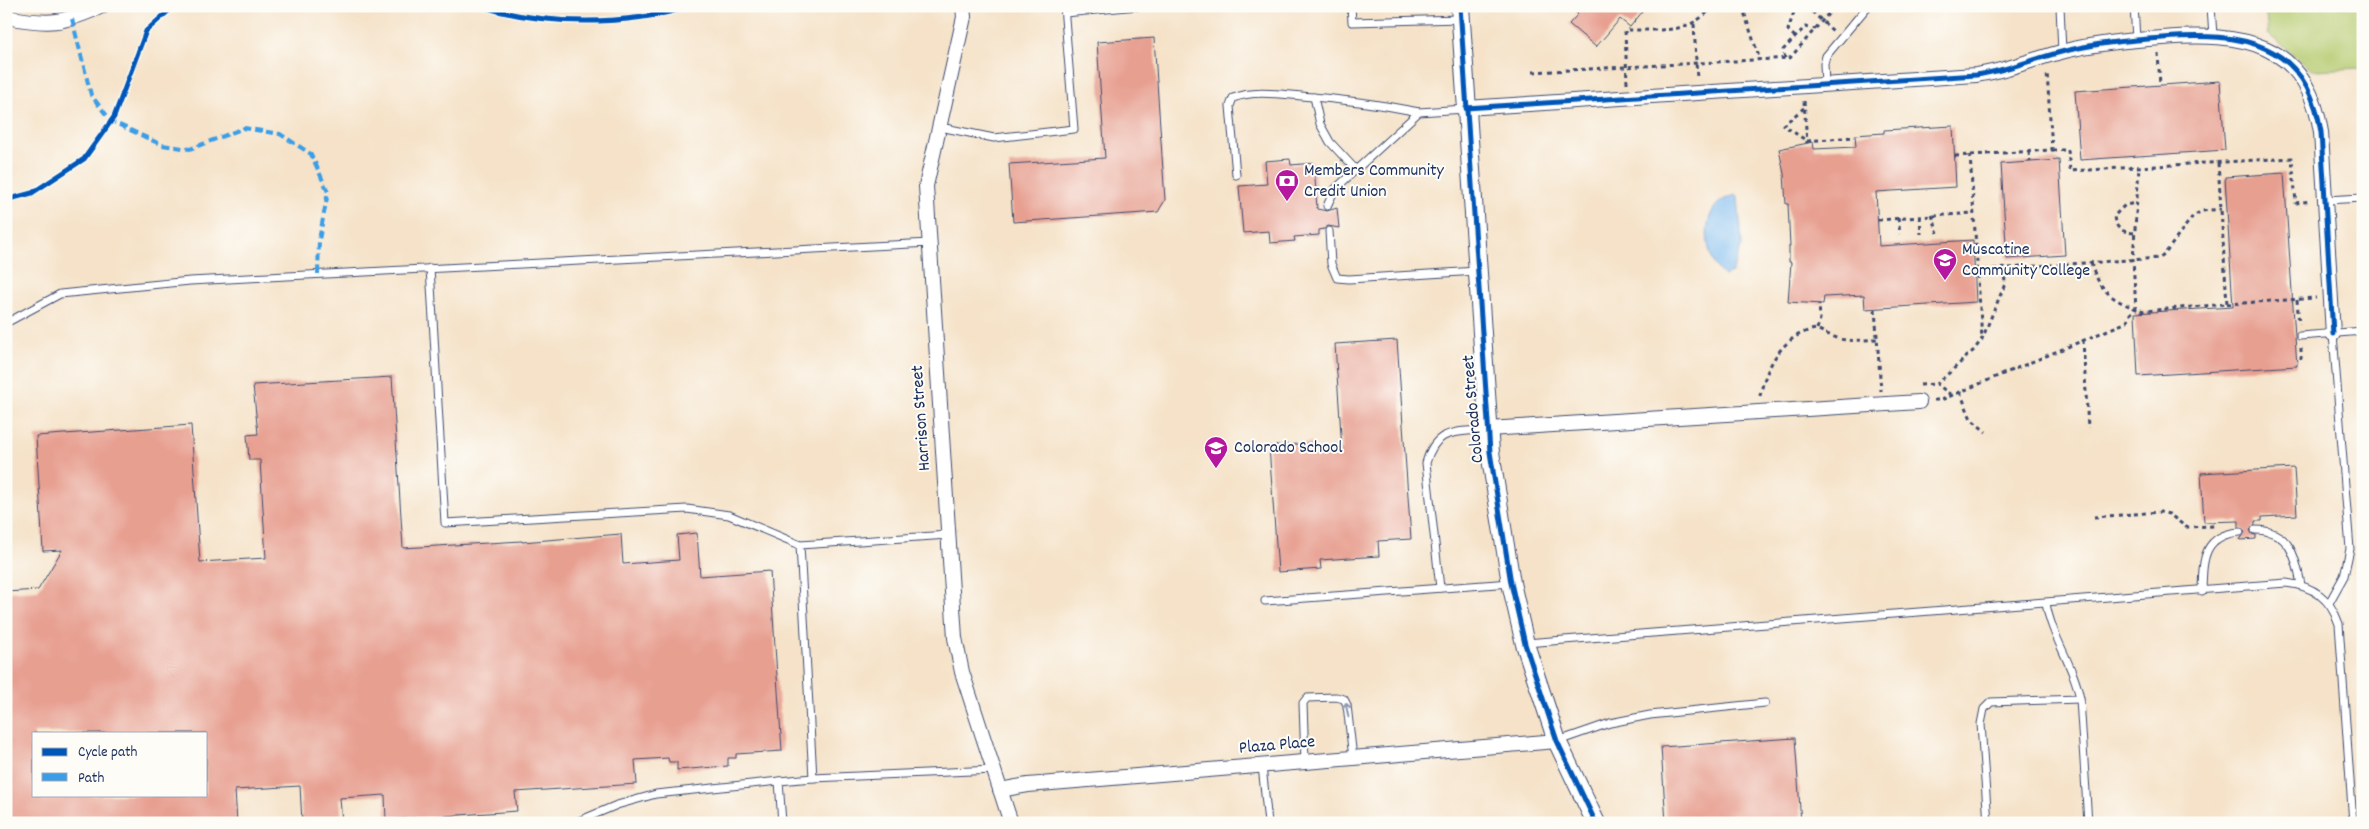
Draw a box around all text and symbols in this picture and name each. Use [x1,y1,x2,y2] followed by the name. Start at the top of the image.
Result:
[1304,159,1445,205] place label: Members Community Credit Union
[1274,168,1300,202] bank icon: Members Community Credit Union
[1962,238,2090,284] place label: Muscatine Community College
[1932,247,1958,281] school or university icon: Muscatine Community College
[1457,353,1491,464] street label: Colorado Street
[906,364,938,472] street label: Harrison Street
[1203,435,1229,469] school or university icon: Colorado School
[1234,436,1343,461] place label: Colorado School
[1341,702,1351,718] one-way arrow
[1238,730,1316,762] street label: Plaza Place
[32,732,208,796] legend
[78,742,138,764] text: Cycle path
[78,768,104,790] text: Path

